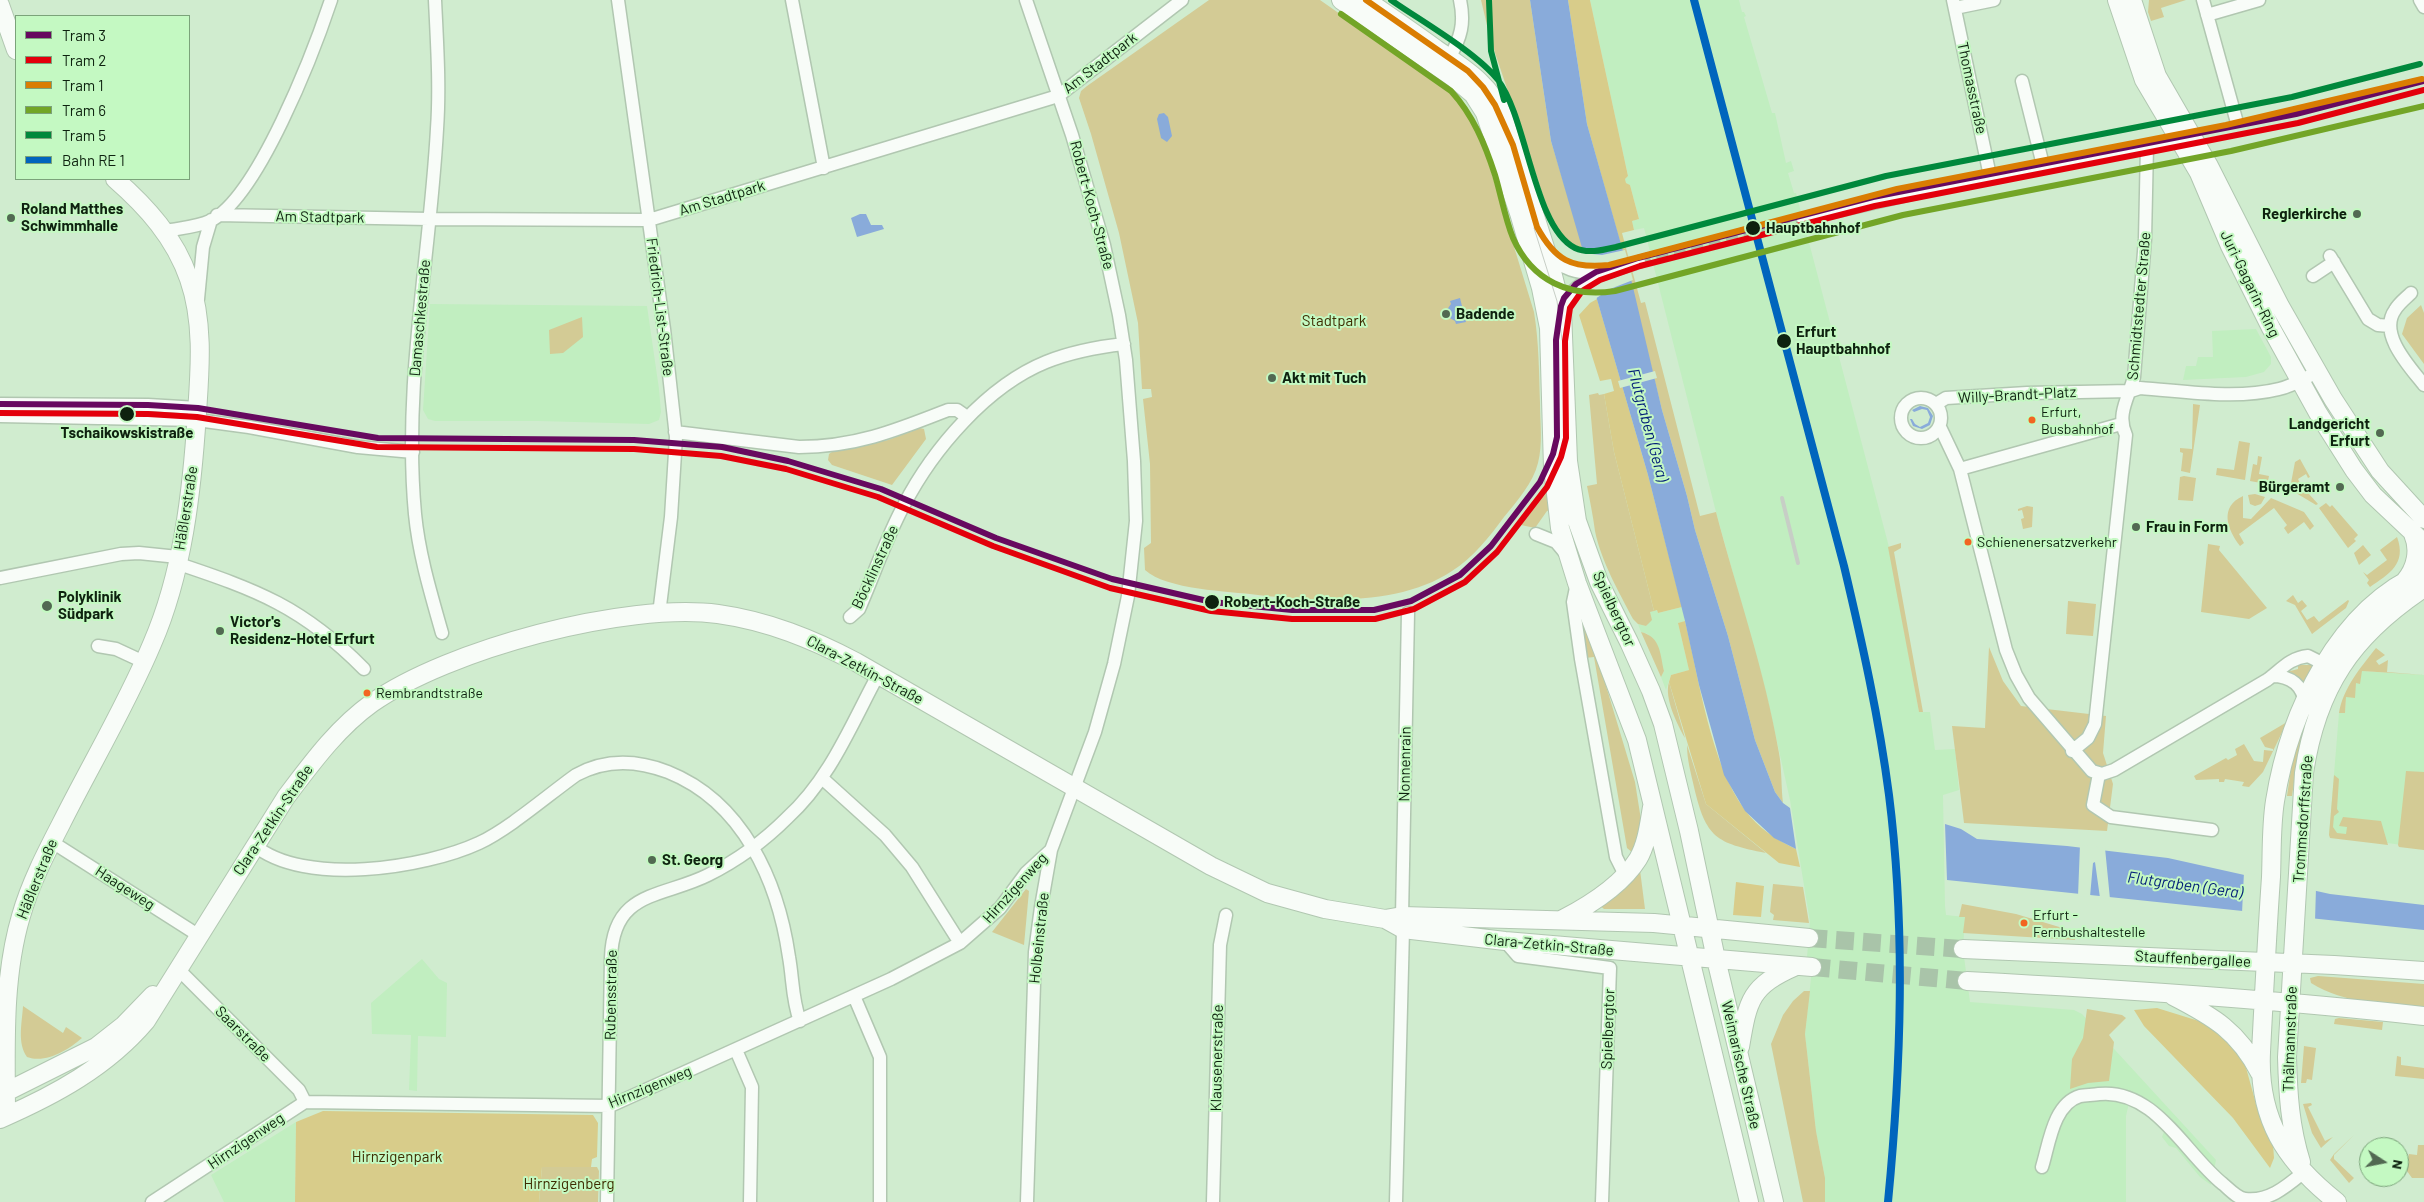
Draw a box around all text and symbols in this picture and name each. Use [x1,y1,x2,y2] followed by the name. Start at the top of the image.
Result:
[15,15,190,180] legend
[62,26,106,44] text: Tram 3
[1059,29,1141,97] street label: Am Stadtpark
[1953,40,1991,136] street label: Thomasstraße
[62,51,106,69] text: Tram 2
[62,76,104,94] text: Tram 1
[62,101,106,119] text: Tram 6
[62,126,106,144] text: Tram 5
[1066,139,1118,271] street label: Robert-Koch-Straße
[62,151,125,169] text: Bahn RE 1
[677,176,767,220] street label: Am Stadtpark
[21,200,123,235] place label: Roland Matthes Schwimmhalle
[2262,205,2347,223] place label: Reglerkirche
[275,207,365,227] street label: Am Stadtpark
[2351,208,2363,220] marker: Reglerkirche
[5,212,17,224] marker: Roland Matthes Schwimmhalle
[1744,219,1762,237] marker: Hauptbahnhof
[1766,219,1861,237] place label: Hauptbahnhof
[2216,228,2284,340] street label: Juri-Gagarin-Ring
[2124,231,2154,381] street label: Schmidtstedter Straße
[643,237,677,377] street label: Friedrich-List-Straße
[406,259,434,377] street label: Damaschkestraße
[1456,305,1515,323] place label: Badende
[1440,308,1452,320] marker: Badende
[1302,312,1366,330] park label: Stadtpark
[1796,323,1891,358] place label: Erfurt Hauptbahnhof
[1775,332,1793,350] marker: Erfurt Hauptbahnhof
[1624,366,1672,484] water label: Flutgraben (Gera)
[1282,369,1366,387] place label: Akt mit Tuch
[1266,372,1278,384] marker: Akt mit Tuch
[1957,383,2077,407] street label: Willy-Brandt-Platz
[2041,404,2114,437] place label: Erfurt, Busbahnhof
[118,405,136,423] marker: Tschaikowskistraße
[2027,415,2037,425] marker: Erfurt, Busbahnhof
[2289,415,2370,450] place label: Landgericht Erfurt
[61,424,193,442] place label: Tschaikowskistraße
[2374,427,2386,439] marker: Landgericht Erfurt
[170,465,202,551] street label: Häßlerstraße
[2259,478,2330,496] place label: Bürgeramt
[2334,481,2346,493] marker: Bürgeramt
[2146,518,2228,536] place label: Frau in Form
[2130,521,2142,533] marker: Frau in Form
[848,522,902,612] street label: Böcklinstraße
[1977,534,2117,550] place label: Schienenersatzverkehr
[1963,537,1973,547] marker: Schienenersatzverkehr
[1589,569,1639,649] street label: Spielbergtor
[58,588,122,623] place label: Polyklinik Südpark
[1203,593,1221,611] marker: Robert-Koch-Straße
[1224,593,1360,611] place label: Robert-Koch-Straße
[40,599,54,613] marker: Polyklinik Südpark
[230,613,375,648] place label: Victor's Residenz-Hotel Erfurt
[214,625,226,637] marker: Victor's Residenz-Hotel Erfurt
[804,632,926,708] street label: Clara-Zetkin-Straße
[376,685,483,701] place label: Rembrandtstraße
[362,688,372,698] marker: Rembrandtstraße
[1395,726,1415,802] street label: Nonnenrain
[2290,755,2316,883] street label: Trommsdorffstraße
[229,761,317,879] street label: Clara-Zetkin-Straße
[13,836,61,922] street label: Häßlerstraße
[979,849,1051,927] street label: Hirnzigenweg
[662,851,723,869] place label: St. Georg
[646,854,658,866] marker: St. Georg
[92,862,158,914] street label: Haageweg
[2126,867,2244,903] water label: Flutgraben (Gera)
[1025,892,1053,984] street label: Holbeinstraße
[2033,907,2145,940] place label: Erfurt - Fernbushaltestelle
[2019,918,2029,928] marker: Erfurt - Fernbushaltestelle
[1484,930,1614,960] street label: Clara-Zetkin-Straße
[2135,947,2251,971] street label: Stauffenbergallee
[601,950,621,1040] street label: Rubensstraße
[2279,986,2301,1092] street label: Thälmannstraße
[1598,988,1618,1070] street label: Spielbergtor
[1717,999,1765,1131] street label: Weimarische Straße
[211,1002,275,1066] street label: Saarstraße
[1207,1004,1227,1112] street label: Klausenerstraße
[606,1062,694,1112] street label: Hirnzigenweg
[204,1109,288,1173] street label: Hirnzigenweg
[2359,1137,2409,1187] north arrow
[352,1148,442,1166] park label: Hirnzigenpark
[2389,1159,2407,1171] text: N
[523,1175,615,1193] park label: Hirnzigenberg

